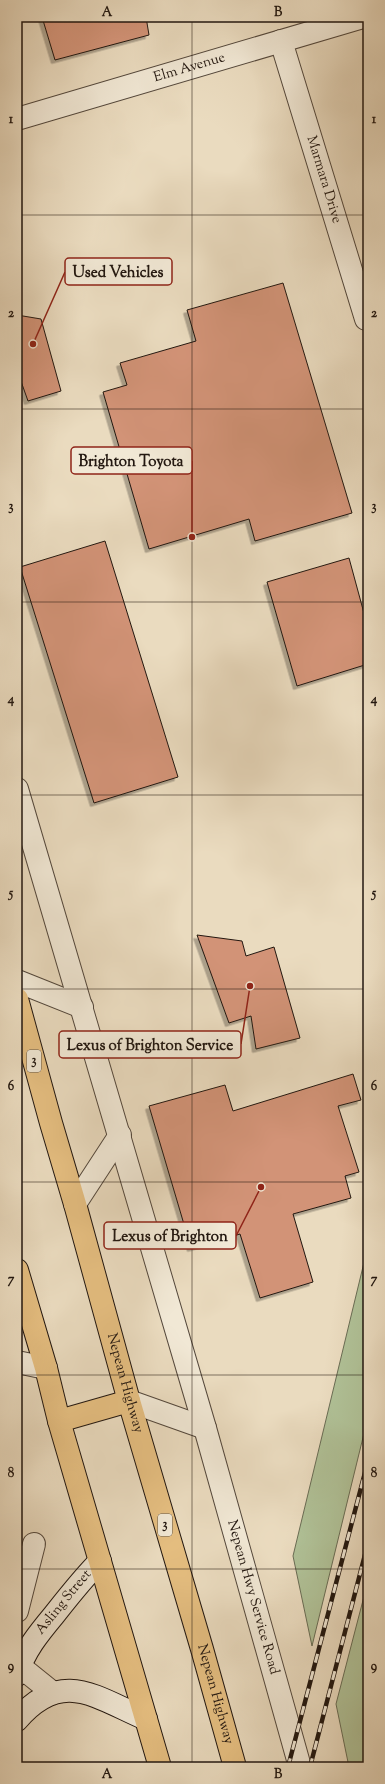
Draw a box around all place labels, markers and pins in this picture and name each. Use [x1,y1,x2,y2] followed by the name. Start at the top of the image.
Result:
[65,258,172,285] callout: Used Vehicles
[71,447,192,474] callout: Brighton Toyota
[59,1031,241,1058] callout: Lexus of Brighton Service
[104,1222,236,1249] callout: Lexus of Brighton

